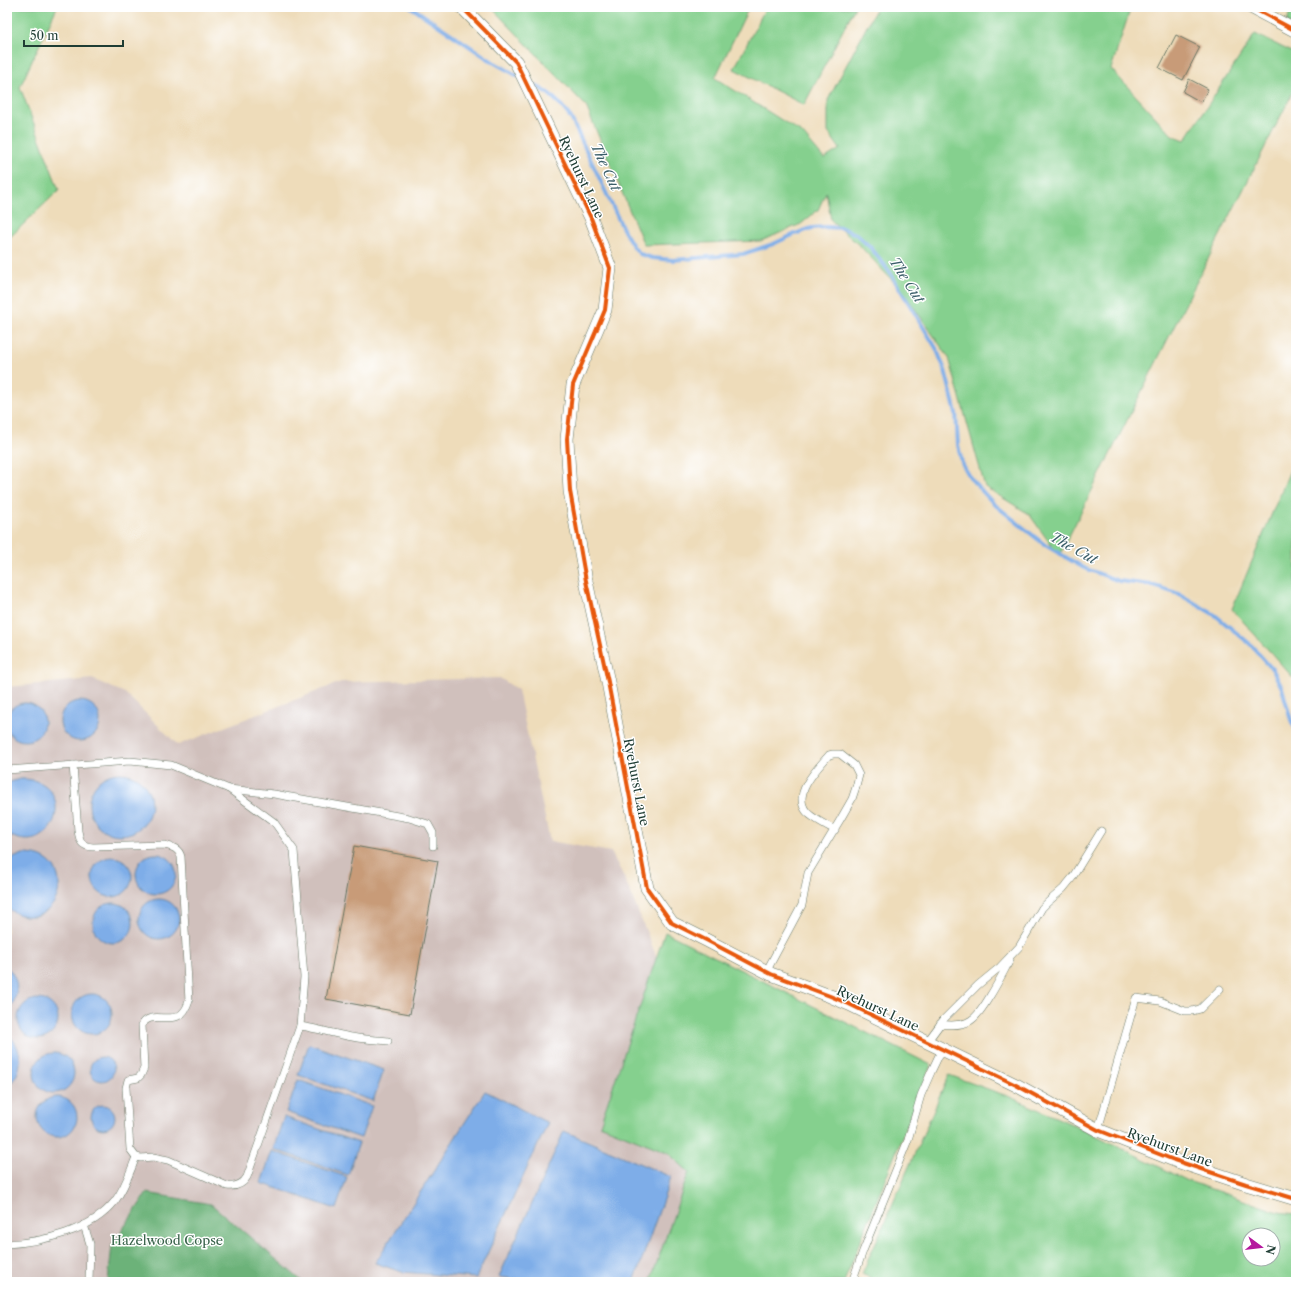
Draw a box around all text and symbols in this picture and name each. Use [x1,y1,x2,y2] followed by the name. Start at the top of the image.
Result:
[24,22,123,48] scale bar
[30,28,59,43] text: 50 m
[556,133,608,221] street label: Ryehurst Lane
[587,140,625,195] water label: The Cut
[886,254,929,307] water label: The Cut
[1047,528,1102,569] water label: The Cut
[621,737,653,827] street label: Ryehurst Lane
[834,982,922,1034] street label: Ryehurst Lane
[1125,1124,1215,1170] street label: Ryehurst Lane
[1241,1227,1281,1267] north arrow
[111,1232,223,1248] park label: Hazelwood Copse
[1263,1243,1279,1256] text: N

